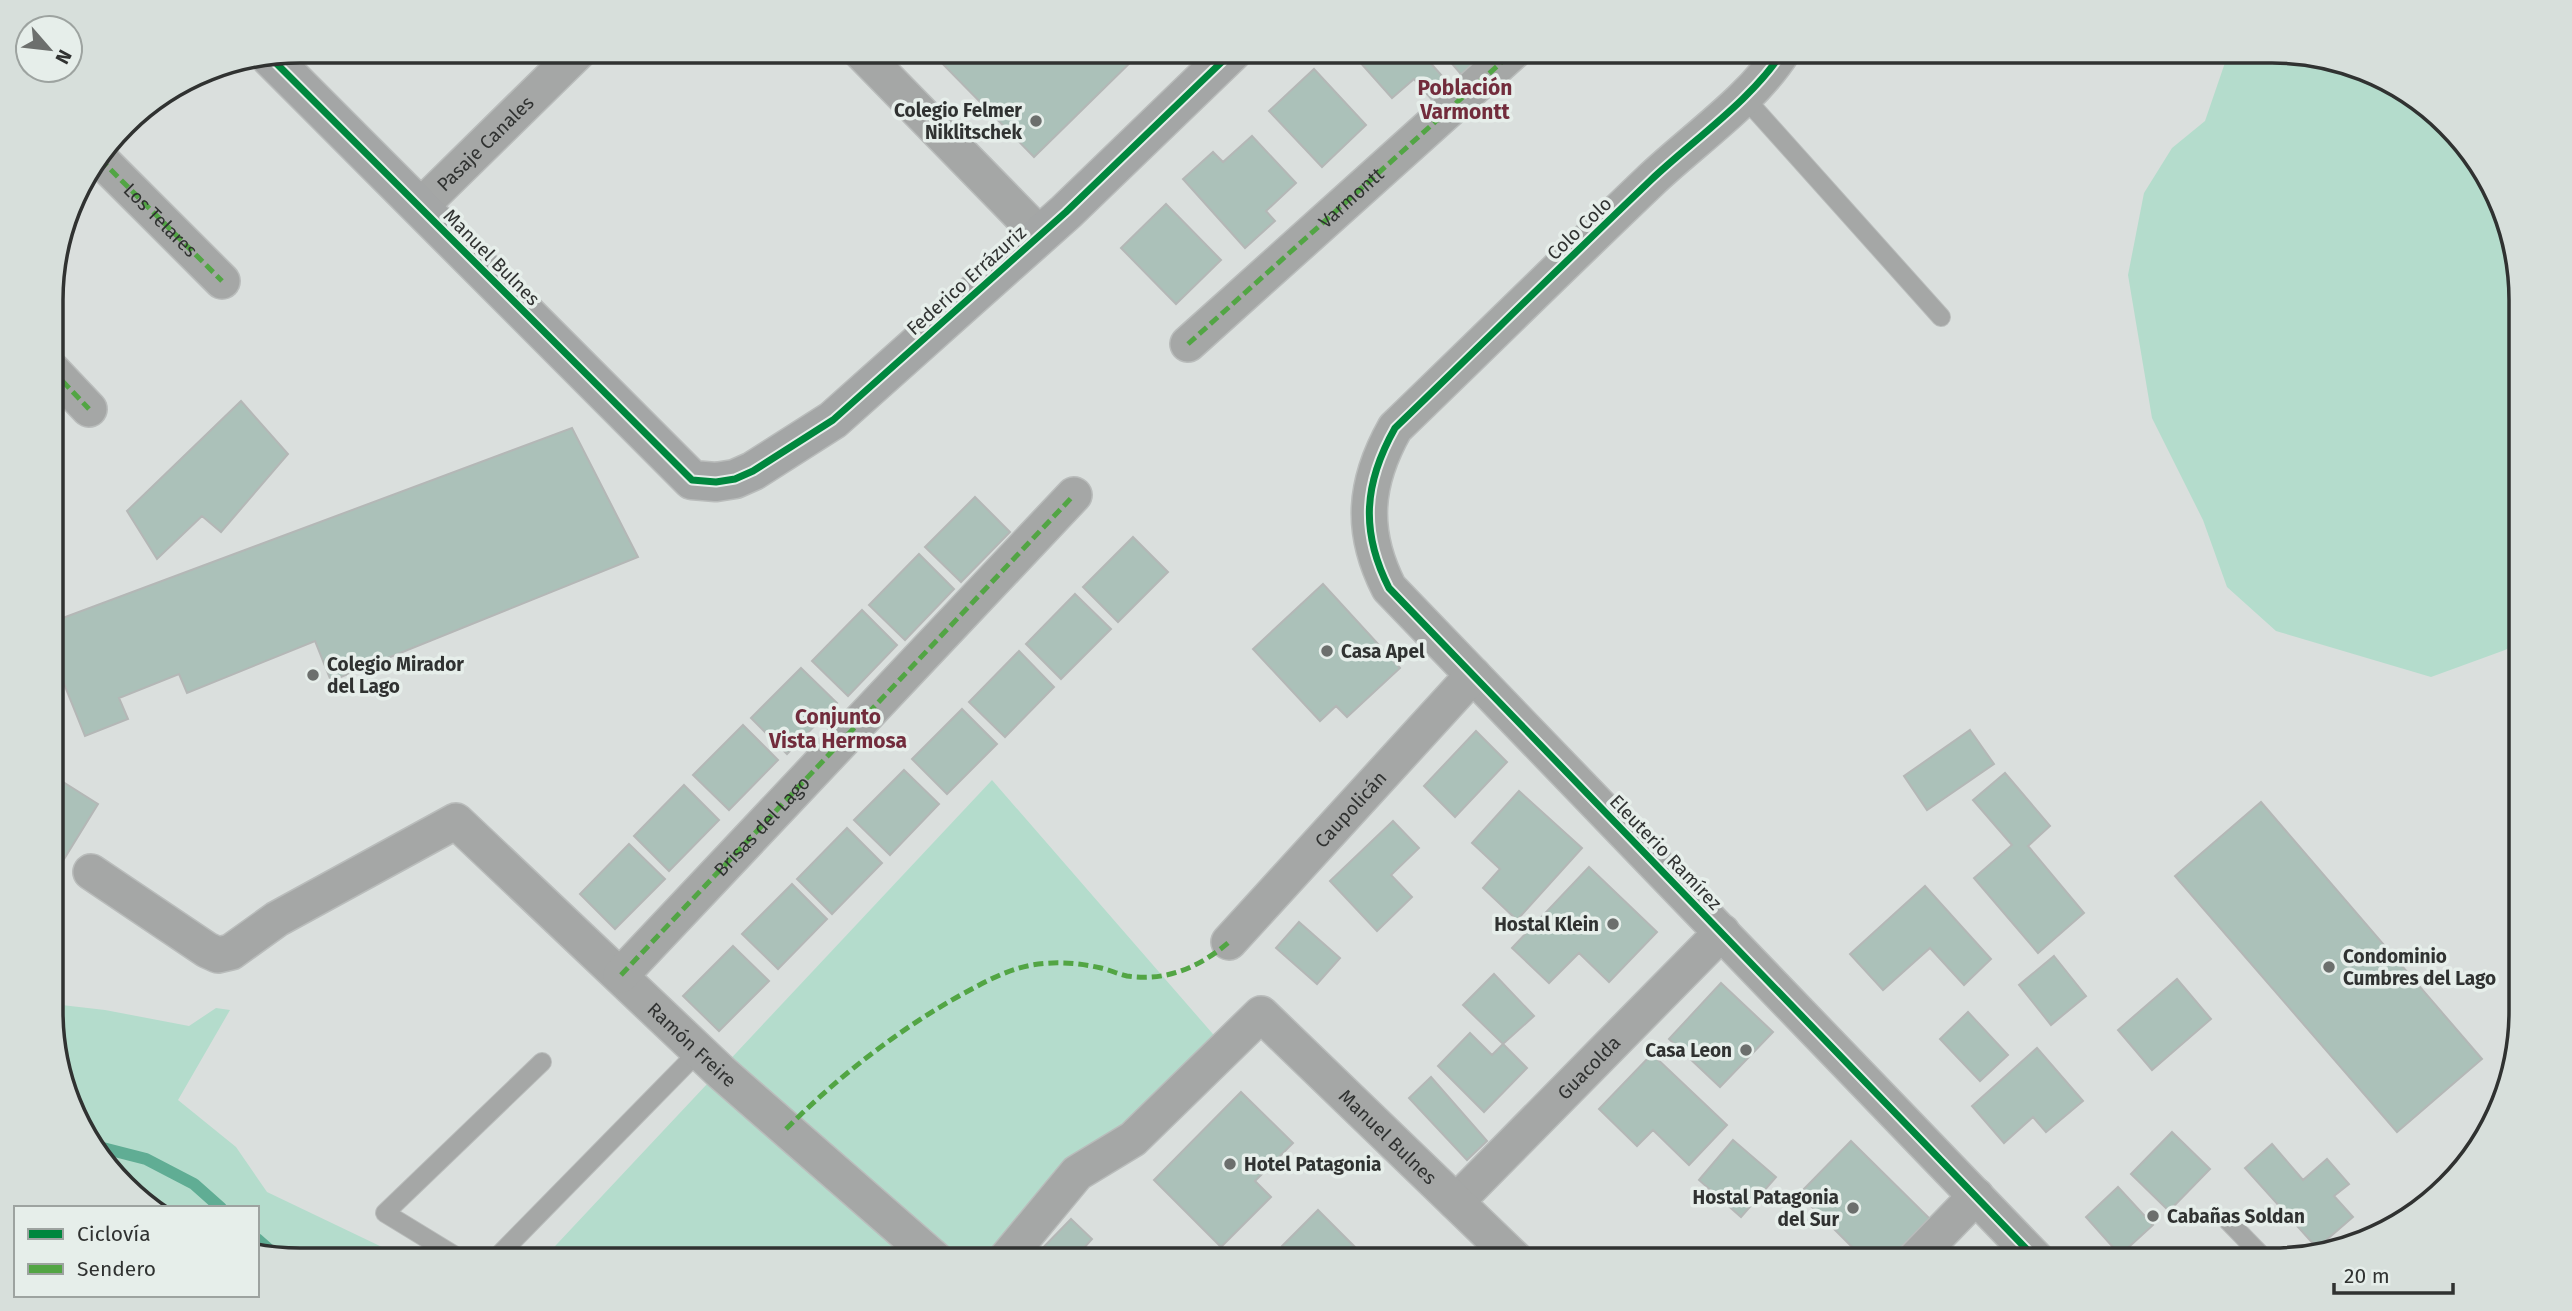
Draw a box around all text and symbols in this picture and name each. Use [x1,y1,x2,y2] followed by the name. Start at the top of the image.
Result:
[14,14,84,84] north arrow
[50,46,77,68] text: N
[1418,75,1512,125] district label: Población Varmontt
[432,91,539,196] street label: Pasaje Canales
[894,99,1023,144] place label: Colegio Felmer Niklitschek
[1028,113,1044,129] marker: Colegio Felmer Niklitschek
[1314,163,1389,233] street label: Varmontt
[119,178,202,262] street label: Los Telares
[1542,192,1616,265] street label: Colo Colo
[439,204,545,310] street label: Manuel Bulnes
[902,221,1031,340] street label: Federico Errázuriz
[1341,640,1425,663] place label: Casa Apel
[1319,643,1335,659] marker: Casa Apel
[327,653,464,698] place label: Colegio Mirador del Lago
[305,667,321,683] marker: Colegio Mirador del Lago
[768,704,907,754] district label: Conjunto Vista Hermosa
[1310,766,1392,853] street label: Caupolicán
[709,771,815,881] street label: Brisas del Lago
[1605,790,1726,915] street label: Eleuterio Ramírez
[1494,913,1599,936] place label: Hostal Klein
[1605,916,1621,932] marker: Hostal Klein
[2343,945,2496,990] place label: Condominio Cumbres del Lago
[2321,959,2337,975] marker: Condominio Cumbres del Lago
[643,998,741,1092] street label: Ramón Freire
[1553,1031,1625,1104] street label: Guacolda
[1645,1039,1732,1062] place label: Casa Leon
[1738,1042,1754,1058] marker: Casa Leon
[1334,1085,1442,1189] street label: Manuel Bulnes
[1244,1153,1381,1176] place label: Hotel Patagonia
[1222,1156,1238,1172] marker: Hotel Patagonia
[1693,1186,1839,1231] place label: Hostal Patagonia del Sur
[1845,1200,1861,1216] marker: Hostal Patagonia del Sur
[2167,1205,2305,1228] place label: Cabañas Soldan
[14,1206,259,1297] legend
[2145,1208,2161,1224] marker: Cabañas Soldan
[77,1221,151,1247] text: Ciclovía
[2334,1252,2453,1296] scale bar
[77,1256,156,1282] text: Sendero
[2344,1263,2390,1289] text: 20 m

